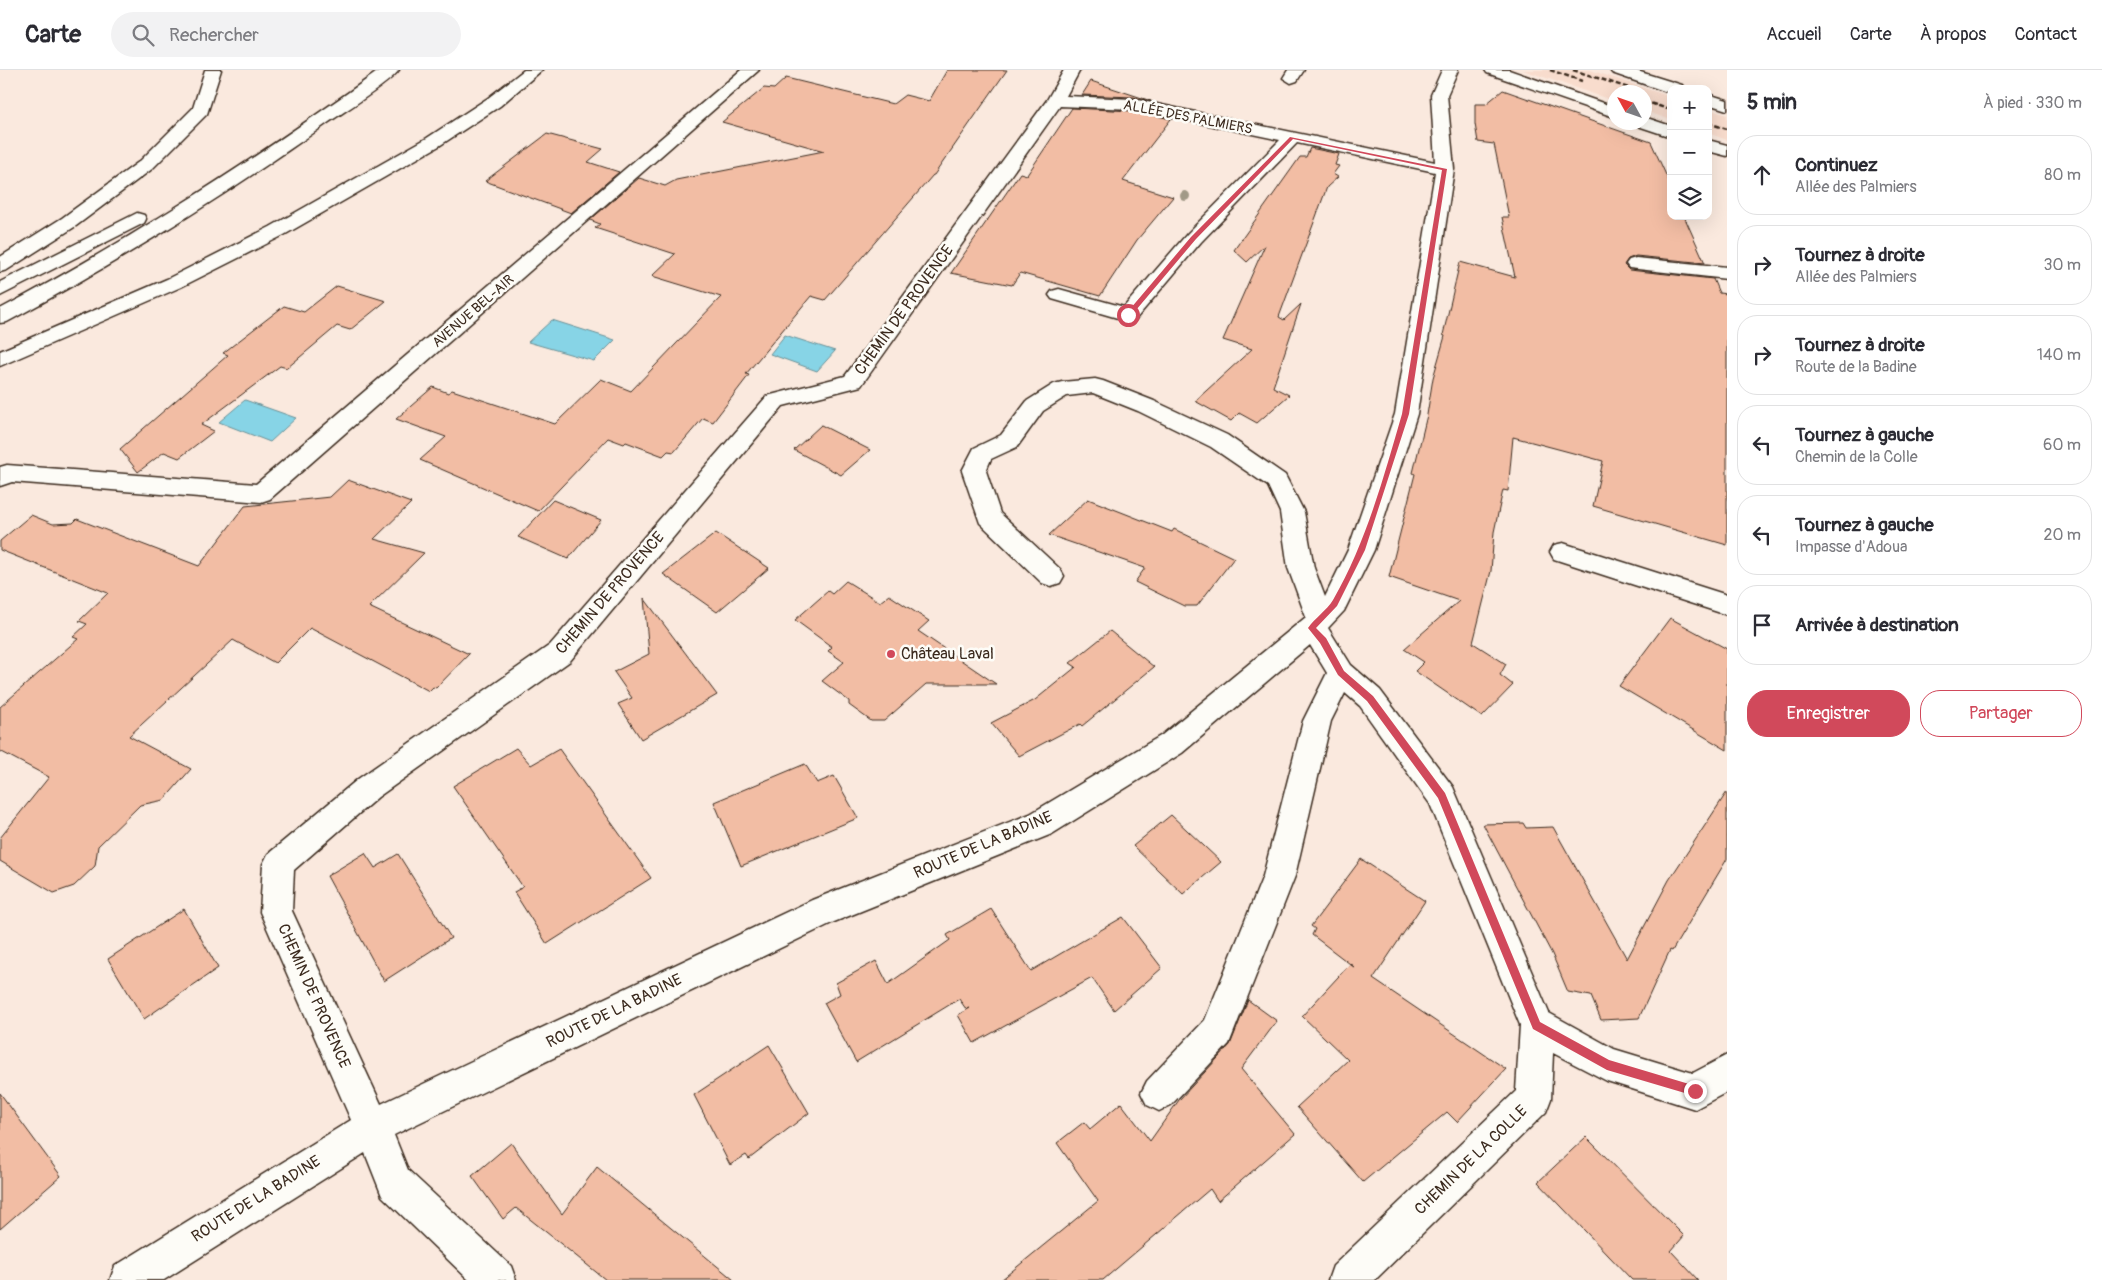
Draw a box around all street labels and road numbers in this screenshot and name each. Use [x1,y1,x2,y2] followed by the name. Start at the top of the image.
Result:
[1122,95,1254,138] street label: ALLÉE DES PALMIERS
[850,241,958,379] street label: CHEMIN DE PROVENCE
[429,271,517,351] street label: AVENUE BEL-AIR
[551,528,669,658] street label: CHEMIN DE PROVENCE
[911,807,1055,883] street label: ROUTE DE LA BADINE
[273,921,355,1071] street label: CHEMIN DE PROVENCE
[543,969,685,1053] street label: ROUTE DE LA BADINE
[1410,1101,1532,1219] street label: CHEMIN DE LA COLLE
[188,1151,324,1247] street label: ROUTE DE LA BADINE

